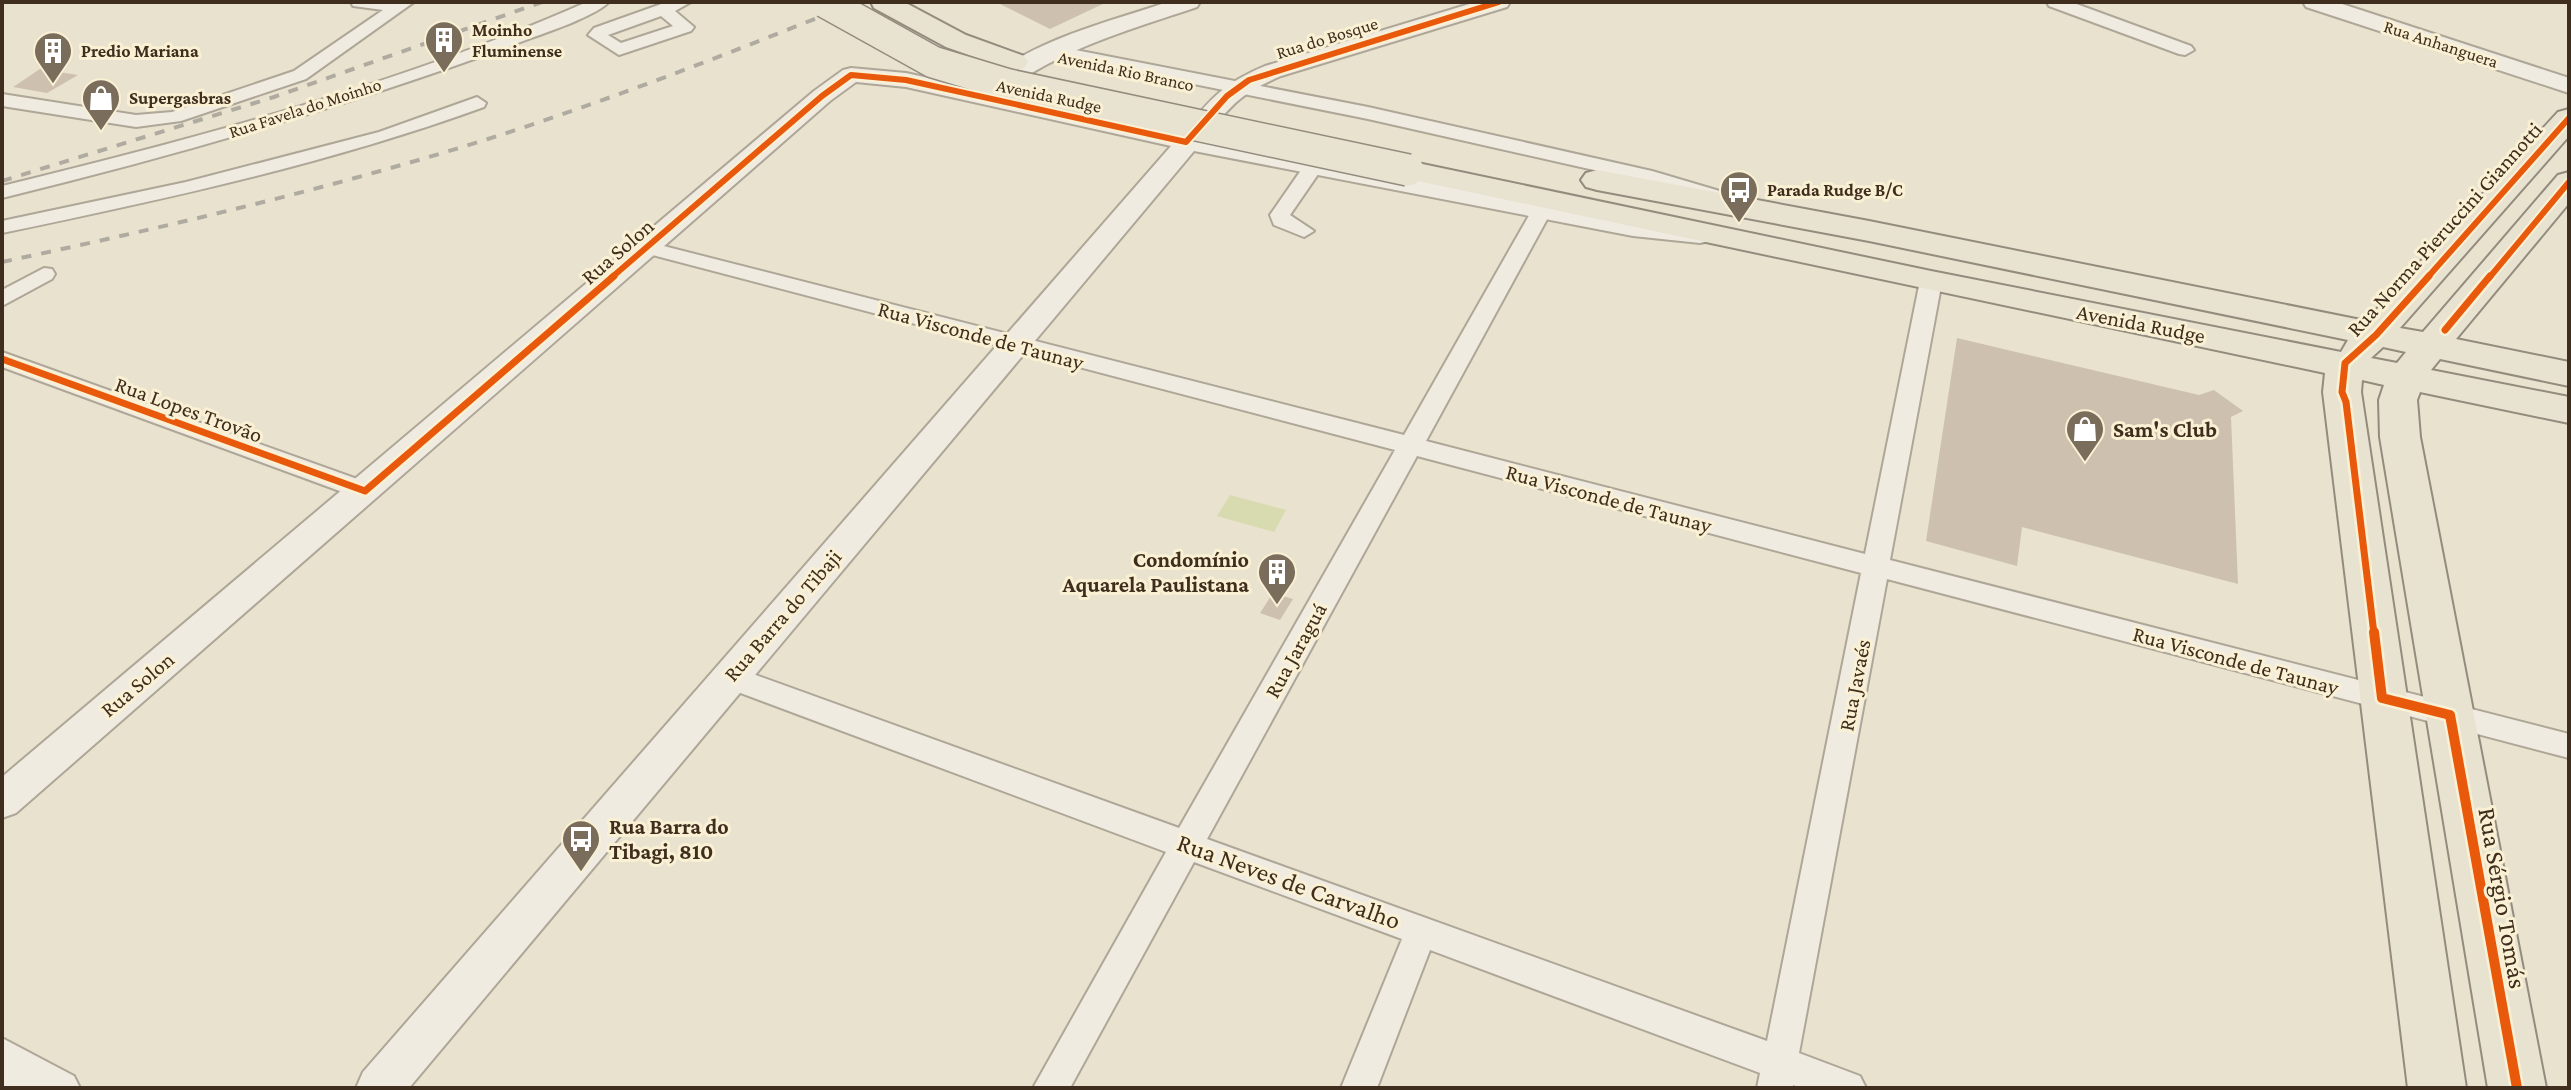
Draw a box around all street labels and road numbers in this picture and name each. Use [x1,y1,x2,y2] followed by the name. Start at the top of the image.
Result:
[1274,13,1380,63] street label: Rua do Bosque
[2381,16,2501,72] street label: Rua Anhanguera
[1056,47,1196,95] street label: Avenida Rio Branco
[226,74,384,142] street label: Rua Favela do Moinho
[995,75,1103,117] street label: Avenida Rudge
[2342,117,2547,341] street label: Rua Norma Pieruccini Giannotti
[576,213,659,290] street label: Rua Solon
[875,296,1087,375] street label: Rua Visconde de Taunay
[2074,299,2207,348] street label: Avenida Rudge
[112,371,266,448] street label: Rua Lopes Trovão
[1503,459,1715,538] street label: Rua Visconde de Taunay
[718,544,847,686] street label: Rua Barra do Tibaji
[1259,598,1332,702] street label: Rua Jaraguá
[2130,621,2342,700] street label: Rua Visconde de Taunay
[1833,637,1876,733] street label: Rua Javaés
[96,647,179,722] street label: Rua Solon
[2472,805,2533,991] street label: Rua Sérgio Tomás
[1173,828,1404,935] street label: Rua Neves de Carvalho

